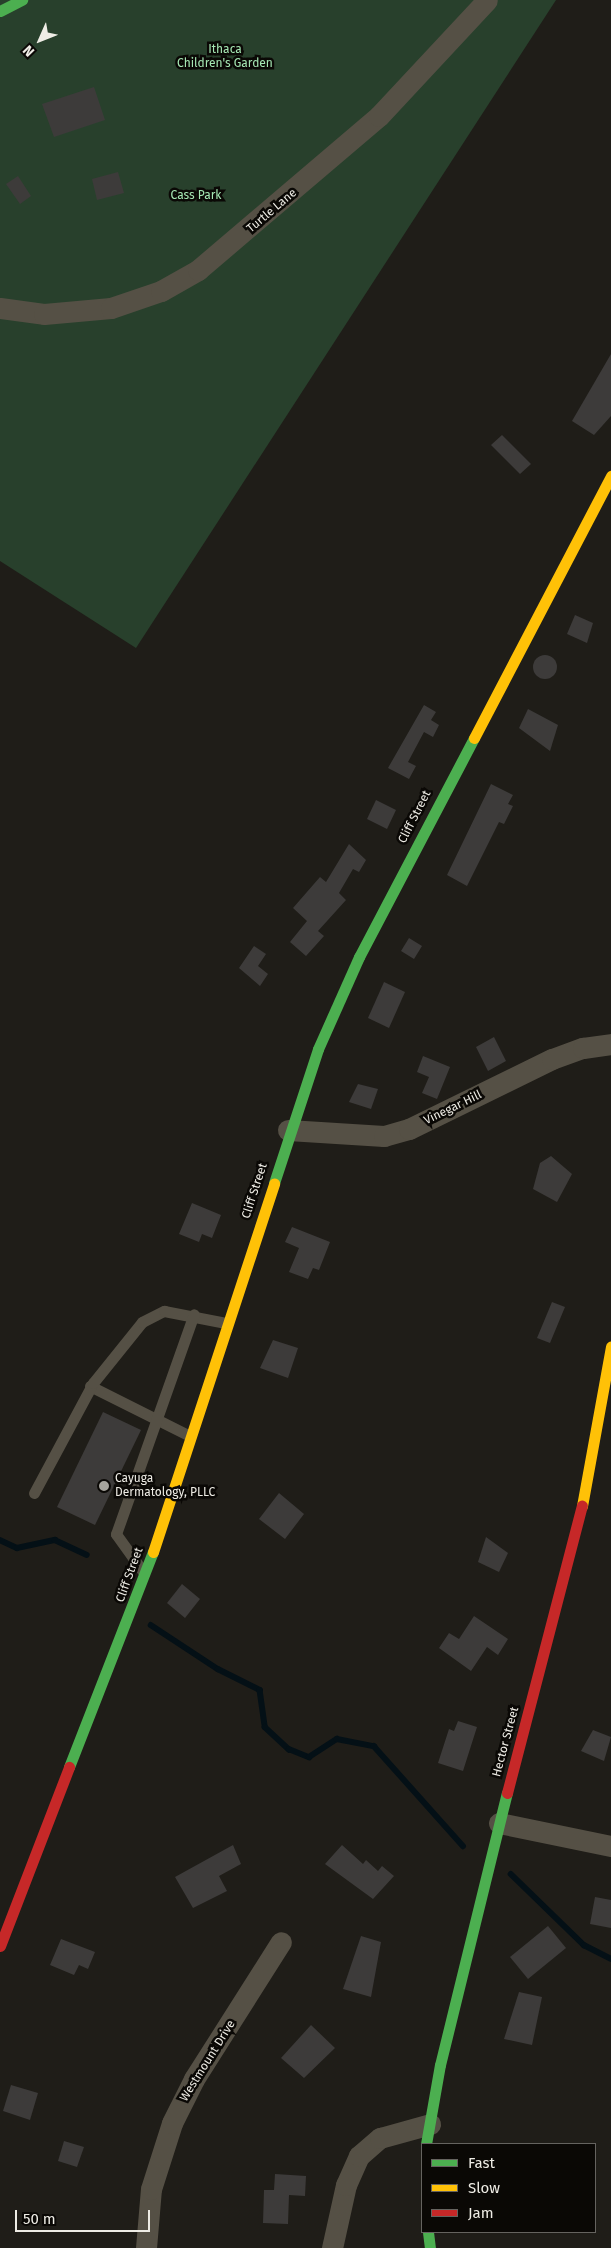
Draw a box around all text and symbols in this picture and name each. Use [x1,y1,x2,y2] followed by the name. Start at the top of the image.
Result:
[15,15,65,65] north arrow
[20,42,38,60] text: N
[177,43,273,71] park label: Ithaca Children's Garden
[244,186,300,236] street label: Turtle Lane
[171,189,221,203] park label: Cass Park
[396,788,434,846] street label: Cliff Street
[422,1088,484,1128] street label: Vinegar Hill
[239,1162,271,1220] street label: Cliff Street
[115,1472,215,1500] place label: Cayuga Dermatology, PLLC
[97,1479,111,1493] marker: Cayuga Dermatology, PLLC
[113,1546,147,1604] street label: Cliff Street
[490,1705,522,1779] street label: Hector Street
[177,2018,239,2104] street label: Westmount Drive
[421,2143,596,2233] legend
[468,2154,495,2172] text: Fast
[468,2179,500,2197] text: Slow
[18,2200,152,2232] scale bar
[468,2204,494,2222] text: Jam
[23,2210,56,2228] text: 50 m

